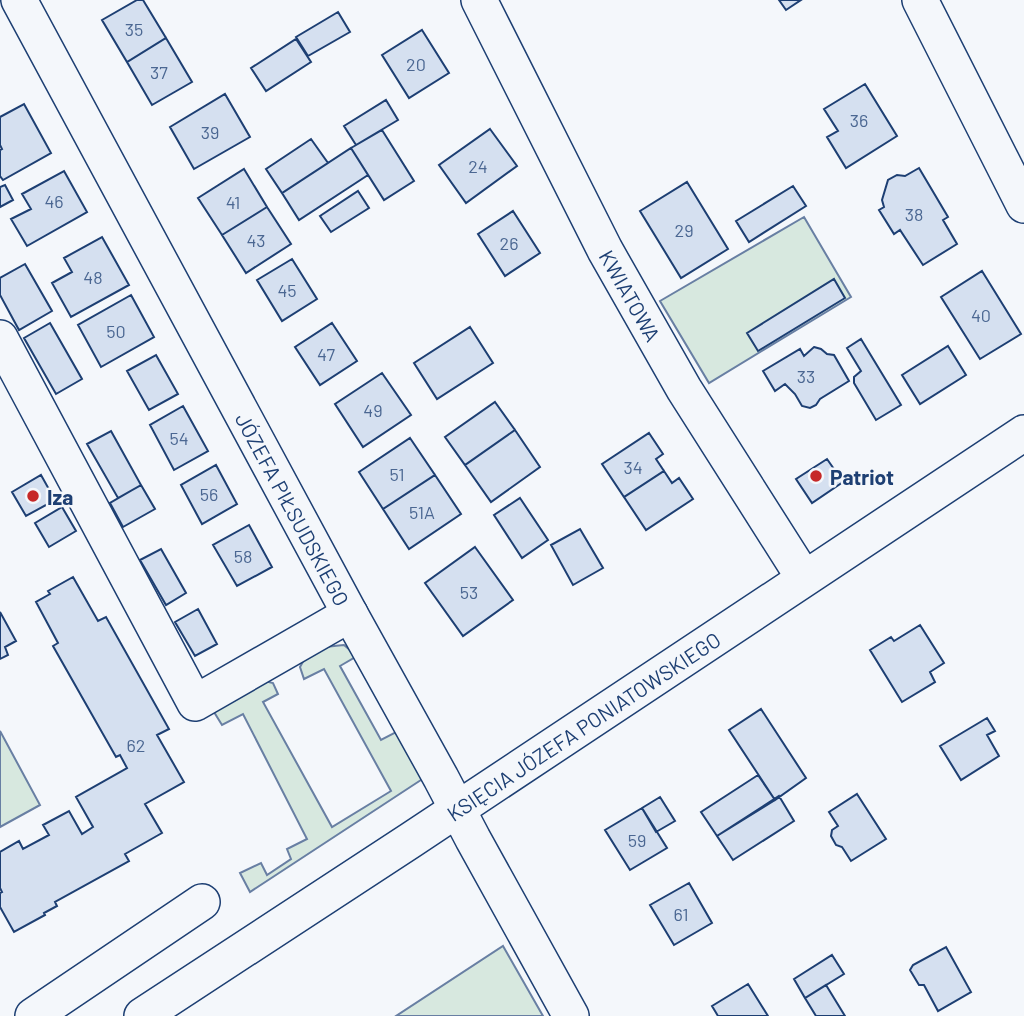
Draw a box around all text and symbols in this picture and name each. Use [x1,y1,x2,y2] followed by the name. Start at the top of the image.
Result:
[125,18,143,40] house number: 35
[406,53,426,75] house number: 20
[150,61,168,83] house number: 37
[850,109,868,131] house number: 36
[201,121,219,143] house number: 39
[468,155,488,177] house number: 24
[44,190,64,212] house number: 46
[226,191,240,213] house number: 41
[905,203,923,225] house number: 38
[674,219,694,241] house number: 29
[246,229,266,251] house number: 43
[500,232,518,254] house number: 26
[595,245,667,346] street label: KWIATOWA
[83,266,103,288] house number: 48
[277,279,297,301] house number: 45
[971,304,991,326] house number: 40
[106,320,126,342] house number: 50
[317,343,335,365] house number: 47
[797,365,815,387] house number: 33
[363,399,383,421] house number: 49
[231,408,355,610] street label: JÓZEFA PIŁSUDSKIEGO
[169,427,189,449] house number: 54
[623,456,643,478] house number: 34
[389,463,405,485] house number: 51
[830,464,894,489] place label: Patriot
[808,468,824,484] marker: Patriot
[200,483,218,505] house number: 56
[47,484,73,509] place label: Iza
[25,488,41,504] marker: Iza
[409,501,435,523] house number: 51A
[234,545,252,567] house number: 58
[460,581,478,603] house number: 53
[442,626,725,826] street label: KSIĘCIA JÓZEFA PONIATOWSKIEGO
[127,734,145,756] house number: 62
[628,829,646,851] house number: 59
[673,903,689,925] house number: 61

